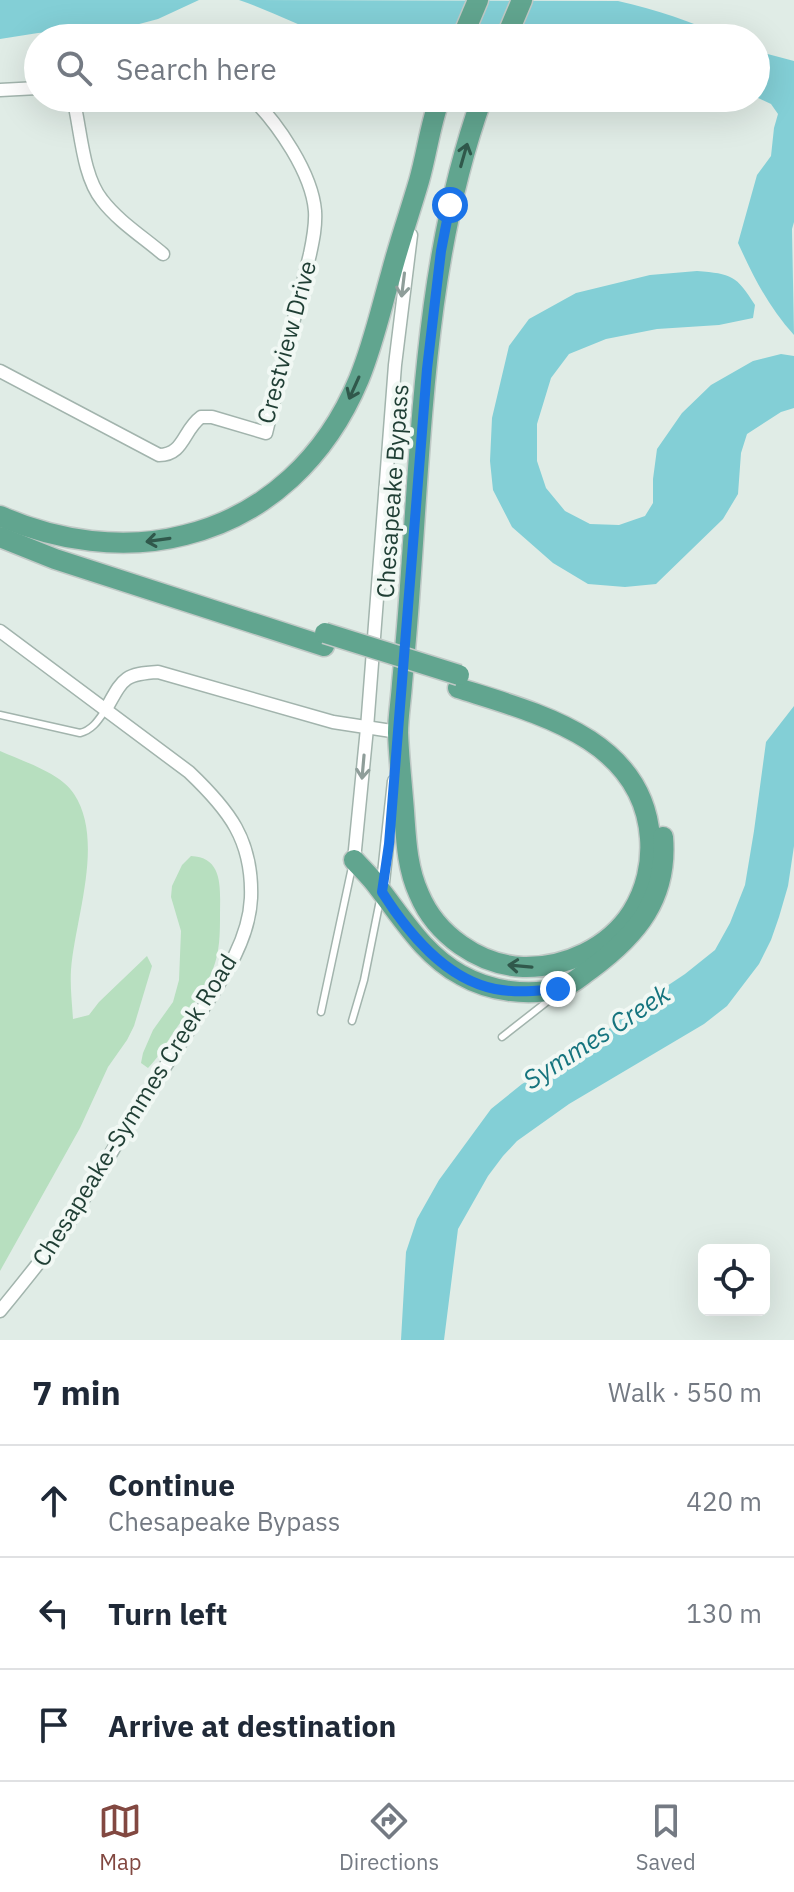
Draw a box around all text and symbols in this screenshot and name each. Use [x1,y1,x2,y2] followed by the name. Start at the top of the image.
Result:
[24,24,770,112] search box
[52,46,96,90] icon: search
[116,49,277,88] text: Search here
[457,142,472,168] one-way arrow
[432,187,468,223] route start
[249,257,323,427] street label: Crestview Drive
[396,271,411,298] one-way arrow
[346,375,361,400] one-way arrow
[369,383,415,599] street label: Chesapeake Bypass
[146,533,172,548] one-way arrow
[355,753,370,780] one-way arrow
[24,948,244,1272] street label: Chesapeake-Symmes Creek Road
[507,958,534,973] one-way arrow
[540,971,576,1007] route end
[516,976,676,1096] water label: Symmes Creek
[698,1244,770,1316] map controls
[698,1244,770,1316] button: locate
[32,1370,121,1414] text: 7 min
[608,1375,762,1409] text: Walk · 550 m
[108,1465,235,1504] text: Continue
[32,1479,76,1523] icon: ahead
[686,1484,762,1518] text: 420 m
[108,1504,340,1538] text: Chesapeake Bypass
[32,1591,76,1635] icon: left
[108,1594,227,1633] text: Turn left
[686,1596,762,1630] text: 130 m
[32,1703,76,1747] icon: arrive
[108,1706,396,1745] text: Arrive at destination
[98,1799,142,1876] tab: Map
[339,1799,439,1876] tab: Directions
[636,1799,696,1876] tab: Saved

